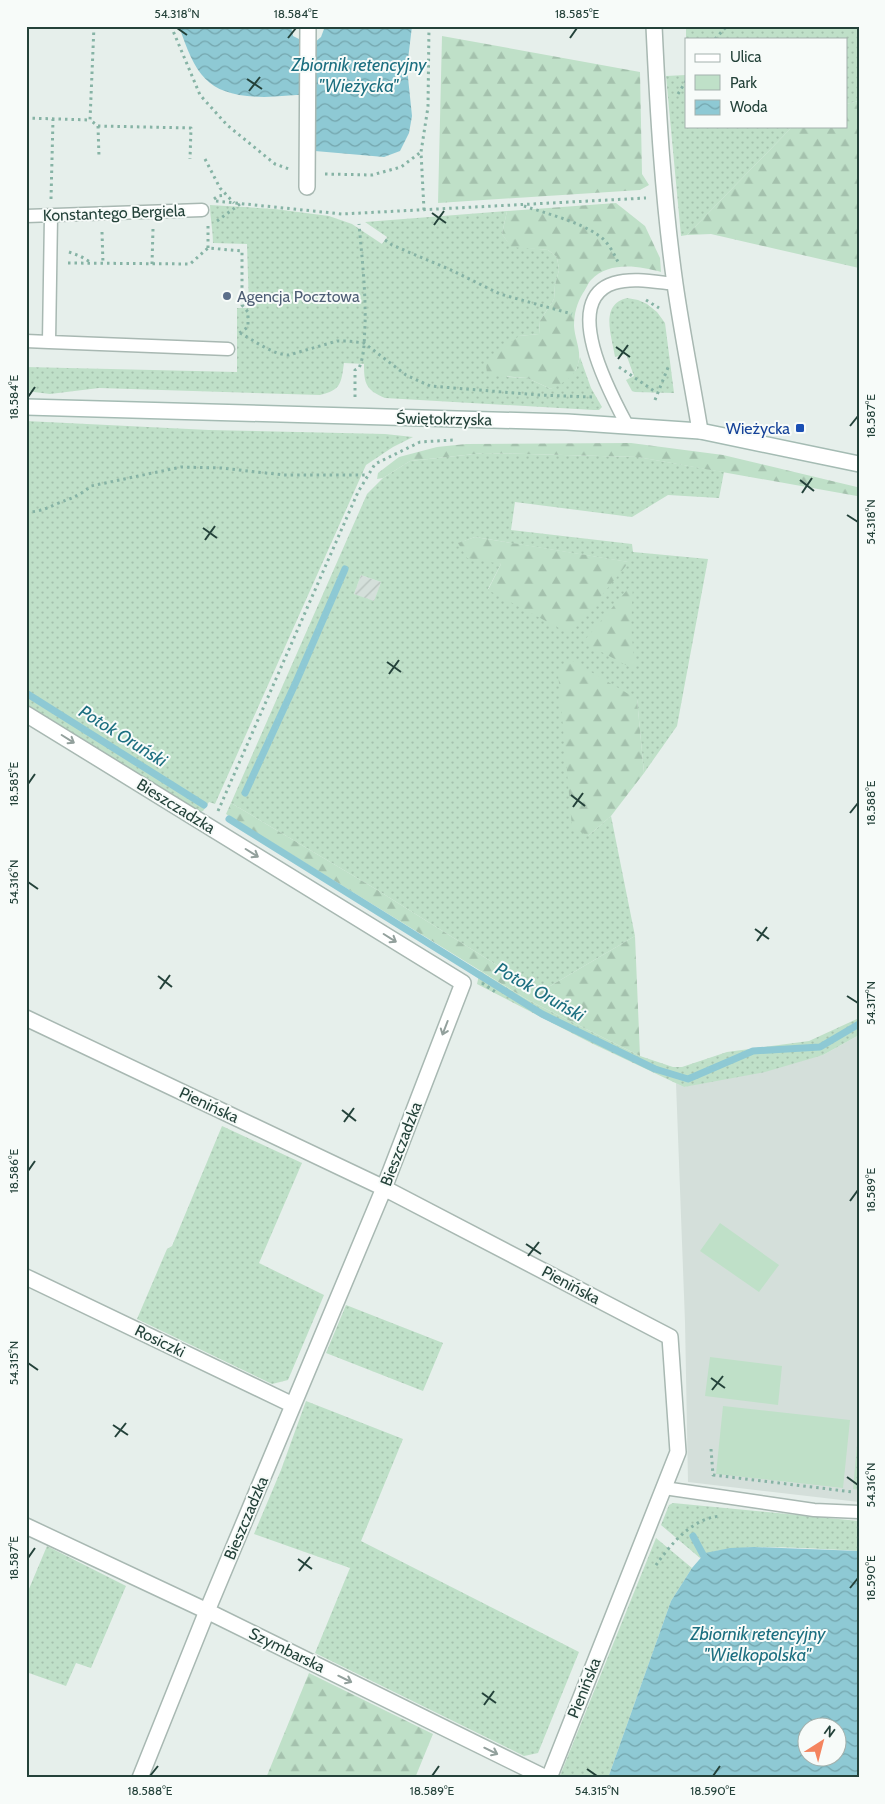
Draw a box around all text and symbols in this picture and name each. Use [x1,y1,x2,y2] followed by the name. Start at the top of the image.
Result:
[154,6,200,21] text: 54.318°N
[274,6,319,21] text: 18.584°E
[555,6,599,21] text: 18.585°E
[685,38,848,128] legend
[730,48,762,66] text: Ulica
[290,54,427,97] water label: Zbiornik retencyjny "Wieżycka"
[730,74,757,92] text: Park
[730,98,768,116] text: Woda
[42,201,186,225] street label: Konstantego Bergiela
[237,287,360,306] place label: Agencja Pocztowa
[221,290,233,302] marker: Agencja Pocztowa
[6,374,21,419] text: 18.584°E
[863,394,878,438] text: 18.587°E
[396,409,492,429] street label: Świętokrzyska
[726,419,790,438] place label: Wieżycka
[794,422,806,434] marker: Wieżycka
[863,499,878,545] text: 54.318°N
[75,700,172,772] water label: Potok Oruński
[60,735,74,745] one-way arrow
[6,762,21,806] text: 18.585°E
[133,774,219,838] street label: Bieszczadzka
[863,780,878,825] text: 18.588°E
[245,849,259,859] one-way arrow
[6,860,21,904] text: 54.316°N
[383,934,397,944] one-way arrow
[491,958,590,1027] water label: Potok Oruński
[863,981,878,1025] text: 54.317°N
[440,1020,450,1035] one-way arrow
[176,1083,242,1127] street label: Pienińska
[376,1099,426,1189] street label: Bieszczadzka
[6,1149,21,1193] text: 18.586°E
[863,1167,878,1212] text: 18.589°E
[539,1262,604,1308] street label: Pienińska
[132,1321,188,1361] street label: Rosiczki
[6,1341,21,1385] text: 54.315°N
[863,1463,878,1507] text: 54.316°N
[220,1473,272,1563] street label: Bieszczadzka
[6,1536,21,1580] text: 18.587°E
[863,1555,878,1601] text: 18.590°E
[689,1623,826,1666] water label: Zbiornik retencyjny "Wielkopolska"
[246,1624,328,1677] street label: Szymbarska
[563,1655,605,1721] street label: Pienińska
[337,1675,352,1684] one-way arrow
[798,1716,848,1766] north arrow
[820,1721,839,1742] text: N
[483,1746,498,1756] one-way arrow
[128,1783,173,1798] text: 18.588°E
[410,1783,455,1798] text: 18.589°E
[575,1783,619,1798] text: 54.315°N
[690,1783,736,1798] text: 18.590°E

